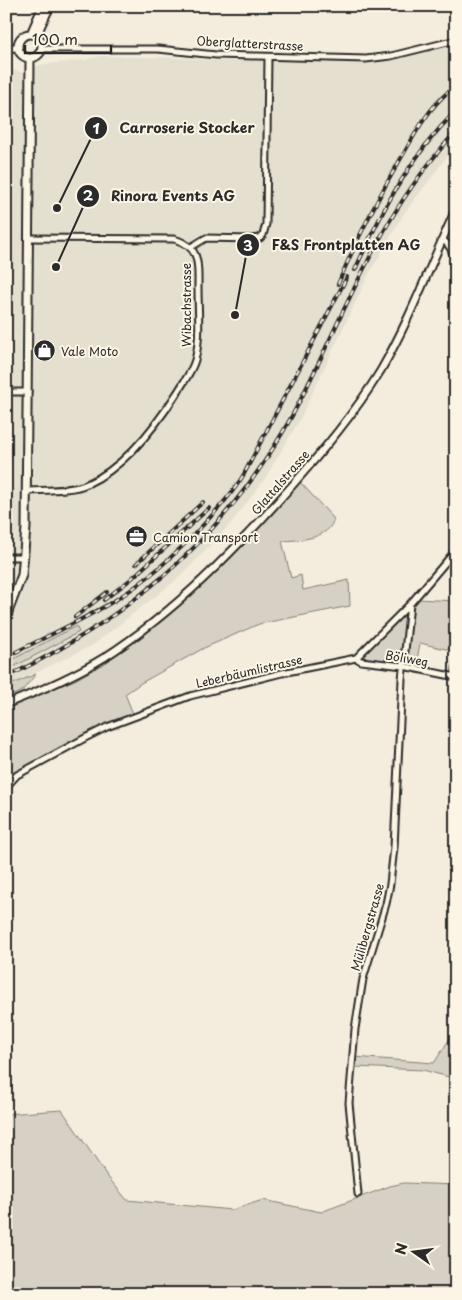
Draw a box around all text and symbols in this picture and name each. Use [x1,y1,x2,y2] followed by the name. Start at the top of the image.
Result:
[25,22,111,54] scale bar
[32,27,78,50] text: 100 m
[196,31,304,55] street label: Oberglatterstrasse
[84,114,264,143] callout: Carroserie Stocker
[92,116,100,139] text: 1
[119,117,255,138] text: Carroserie Stocker
[76,182,244,211] callout: Rinora Events AG
[83,183,94,206] text: 2
[111,185,236,206] text: Rinora Events AG
[236,231,431,260] callout: F&S Frontplatten AG
[243,233,253,256] text: 3
[272,234,420,255] text: F&S Frontplatten AG
[177,263,195,347] street label: Wibachstrasse
[33,339,57,363] shop icon: Vale Moto
[61,342,119,360] place label: Vale Moto
[247,446,313,518] street label: Glattalstrasse
[125,525,149,549] office icon: Camion Transport
[153,528,258,546] place label: Camion Transport
[384,645,430,671] street label: Böliweg
[194,650,304,692] street label: Leberbäumlistrasse
[346,881,388,973] street label: Mülibergstrasse
[390,1228,440,1278] north arrow
[389,1241,412,1257] text: N

